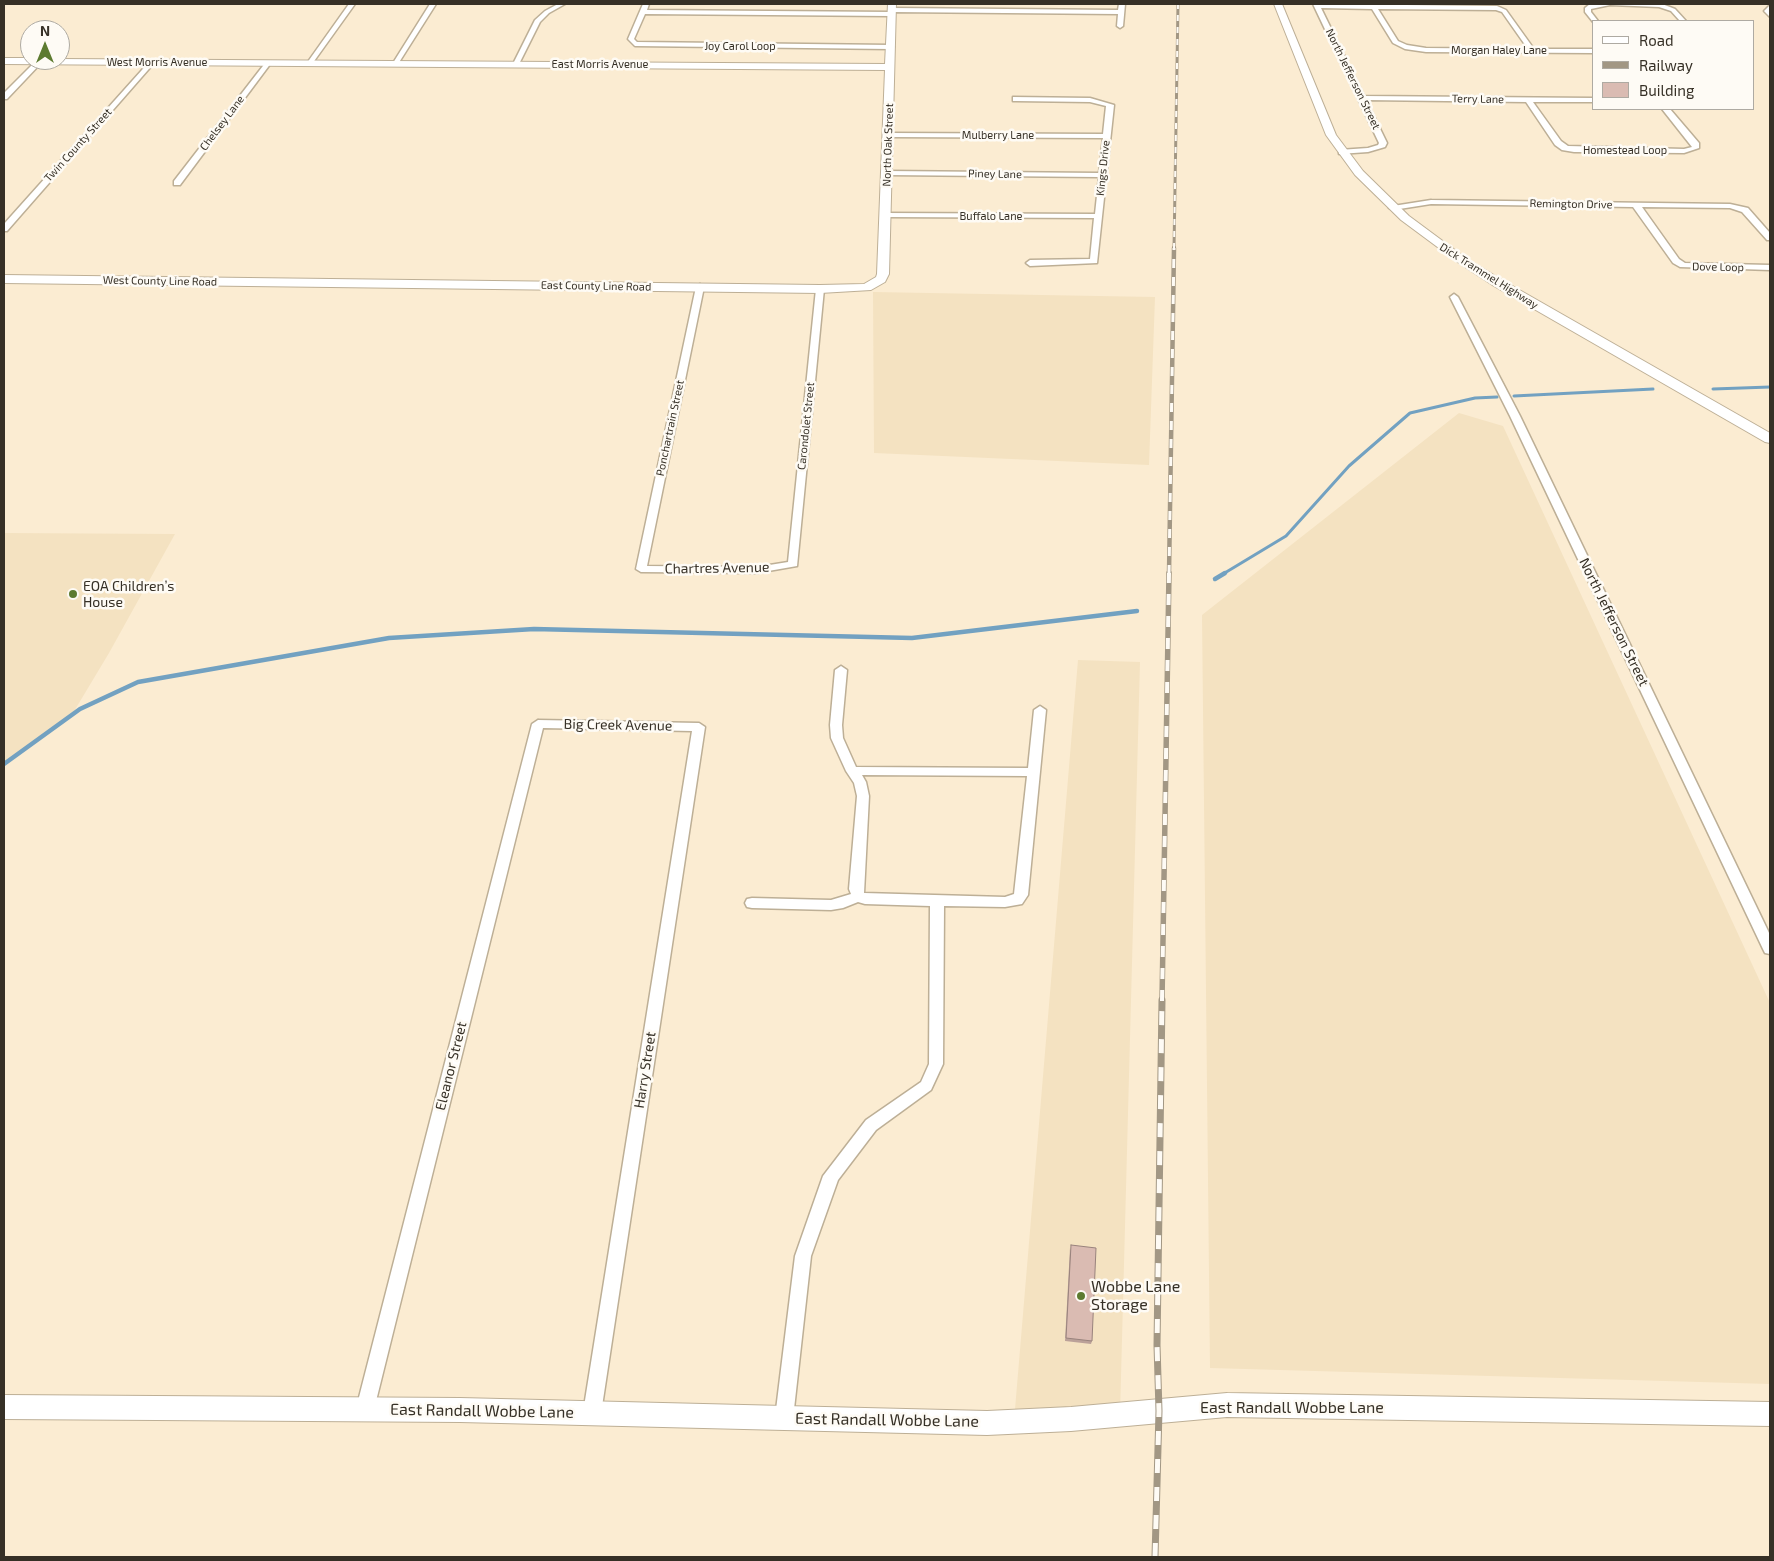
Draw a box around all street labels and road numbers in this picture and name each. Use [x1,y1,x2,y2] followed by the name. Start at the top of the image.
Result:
[1323,26,1383,132] street label: North Jefferson Street
[704,39,776,53] street label: Joy Carol Loop
[1451,43,1547,57] street label: Morgan Haley Lane
[107,55,207,69] street label: West Morris Avenue
[552,57,648,71] street label: East Morris Avenue
[1452,92,1504,106] street label: Terry Lane
[197,93,247,153] street label: Chelsey Lane
[880,103,896,187] street label: North Oak Street
[41,105,115,185] street label: Twin County Street
[962,128,1034,142] street label: Mulberry Lane
[1094,140,1112,196] street label: Kings Drive
[1583,143,1667,157] street label: Homestead Loop
[968,167,1022,181] street label: Piney Lane
[1529,197,1613,211] street label: Remington Drive
[960,209,1022,223] street label: Buffalo Lane
[1437,240,1541,312] street label: Dick Trammel Highway
[1692,260,1744,274] street label: Dove Loop
[103,273,217,289] street label: West County Line Road
[541,278,651,294] street label: East County Line Road
[653,379,687,477] street label: Ponchartrain Street
[795,381,817,471] street label: Carondolet Street
[1576,555,1652,689] street label: North Jefferson Street
[664,559,770,577] street label: Chartres Avenue
[564,716,672,734] street label: Big Creek Avenue
[432,1020,470,1112] street label: Eleanor Street
[631,1030,659,1110] street label: Harry Street
[1200,1398,1384,1418] street label: East Randall Wobbe Lane
[390,1400,574,1422] street label: East Randall Wobbe Lane
[795,1409,979,1431] street label: East Randall Wobbe Lane

